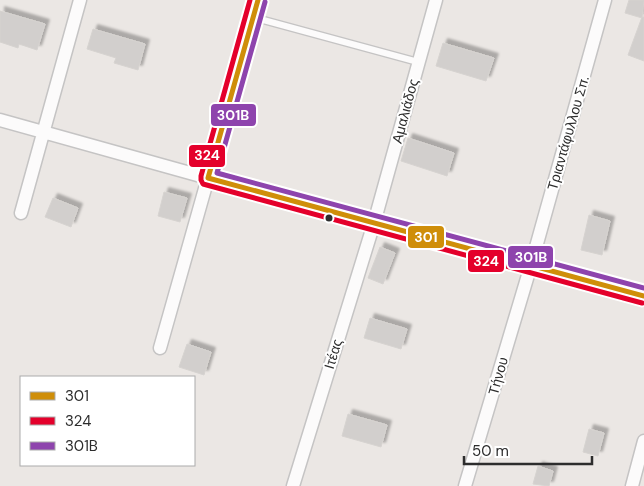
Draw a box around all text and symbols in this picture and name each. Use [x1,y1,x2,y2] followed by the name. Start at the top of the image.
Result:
[543,73,593,192] street label: Τριαντάφυλλου Σπ.
[388,77,422,145] street label: Αμαλιάδος
[210,103,257,127] line badge: 301B
[217,106,249,124] text: 301B
[188,144,226,168] line badge: 324
[194,146,220,164] text: 324
[324,213,334,223] unlabelled marker
[407,225,445,249] line badge: 301
[414,228,438,246] text: 301
[507,245,554,269] line badge: 301B
[515,248,547,266] text: 301B
[467,249,505,273] line badge: 324
[473,252,499,270] text: 324
[320,337,346,371] street label: Ιτέας
[484,355,512,397] street label: Τήνου
[20,376,195,466] legend
[65,386,89,406] text: 301
[65,411,91,431] text: 324
[464,434,592,466] scale bar
[65,436,98,456] text: 301B
[472,441,509,461] text: 50 m

